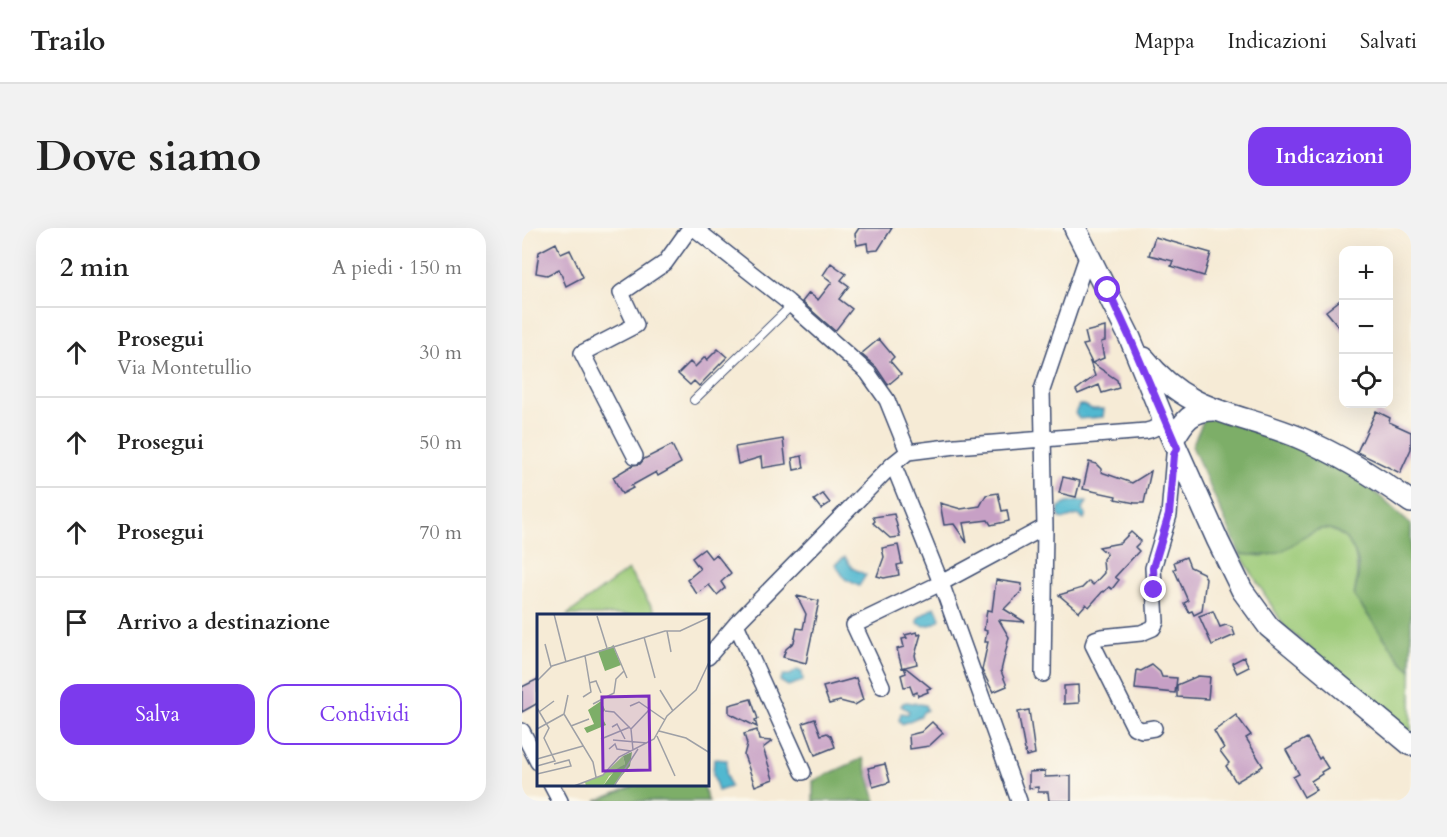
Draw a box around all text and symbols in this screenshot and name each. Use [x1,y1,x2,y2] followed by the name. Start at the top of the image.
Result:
[30,22,105,60] text: Trailo
[1134,27,1194,56] text: Mappa
[1227,27,1327,56] text: Indicazioni
[1360,27,1417,56] text: Salvati
[1248,127,1411,186] button: Indicazioni
[36,128,261,185] text: Dove siamo
[1339,246,1393,408] map controls
[1339,246,1393,300] button: +
[60,250,129,285] text: 2 min
[332,254,462,281] text: A piedi · 150 m
[1094,276,1120,302] route start
[1339,300,1393,354] button: −
[117,324,204,354] text: Prosegui
[60,336,93,369] icon: ahead
[419,339,462,366] text: 30 m
[117,354,252,381] text: Via Montetullio
[1339,354,1393,408] button: locate
[60,426,93,459] icon: ahead
[117,427,204,457] text: Prosegui
[419,429,462,456] text: 50 m
[60,516,93,549] icon: ahead
[117,517,204,547] text: Prosegui
[419,519,462,546] text: 70 m
[1140,576,1166,602] route end
[60,606,93,639] icon: arrive
[117,607,330,637] text: Arrivo a destinazione
[537,614,710,786] inset map
[60,684,255,745] button: Salva
[267,684,462,745] button: Condividi

